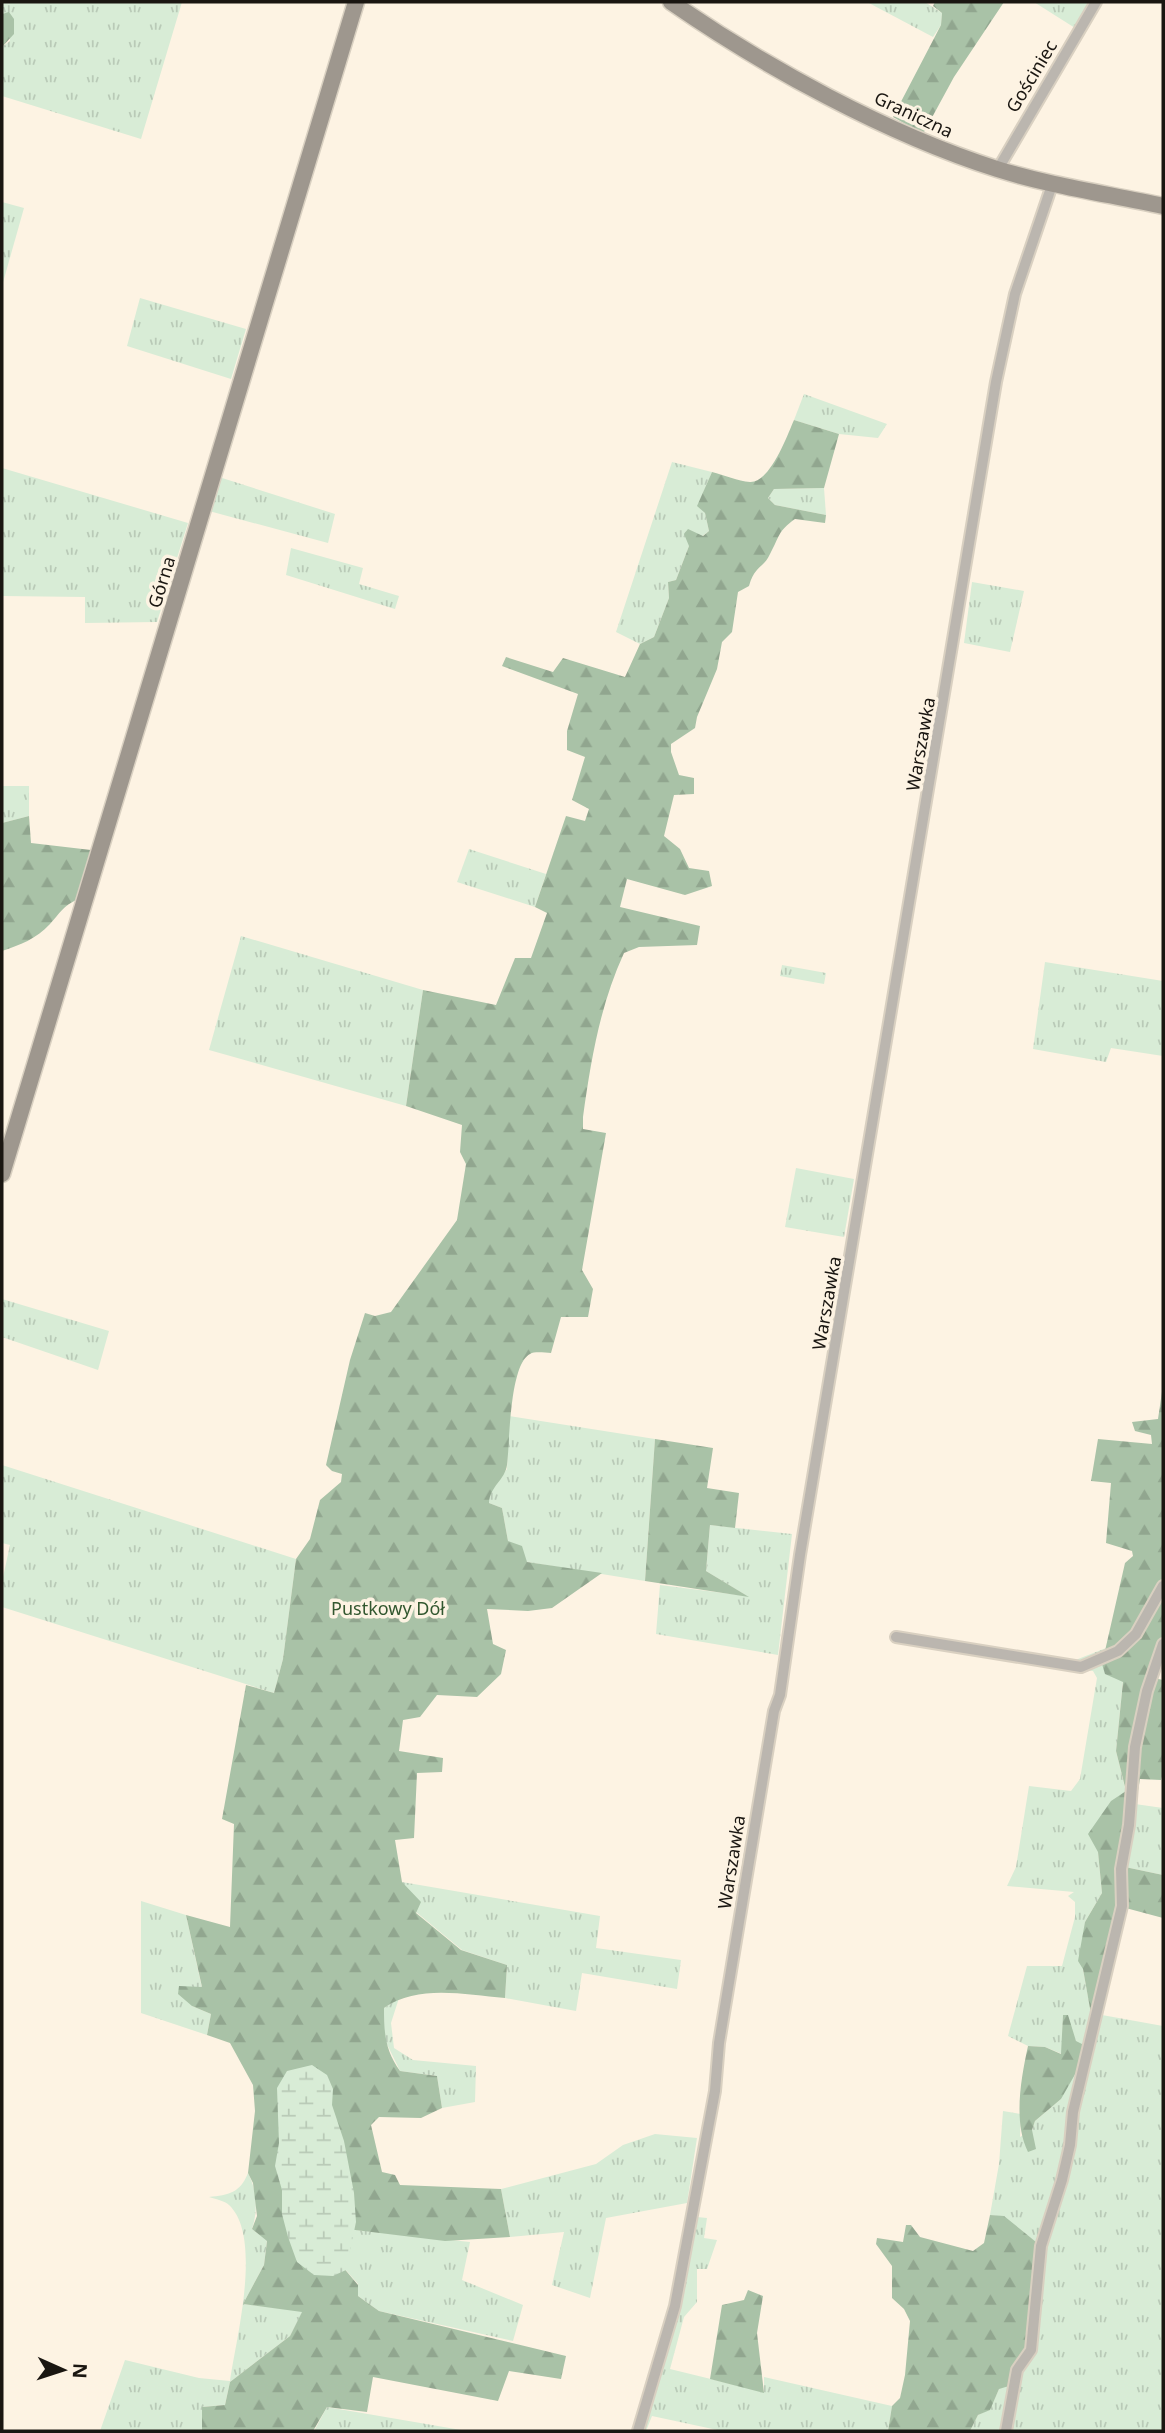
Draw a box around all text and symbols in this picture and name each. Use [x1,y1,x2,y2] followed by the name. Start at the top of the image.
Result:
[1000,35,1062,117] street label: Gościniec
[871,85,957,143] street label: Graniczna
[142,553,180,611] street label: Górna
[900,695,940,793] street label: Warszawka
[806,1254,846,1352] street label: Warszawka
[331,1596,445,1620] park label: Pustkowy Dół
[712,1813,750,1911] street label: Warszawka
[28,2335,98,2405] north arrow
[67,2362,93,2379] text: N

